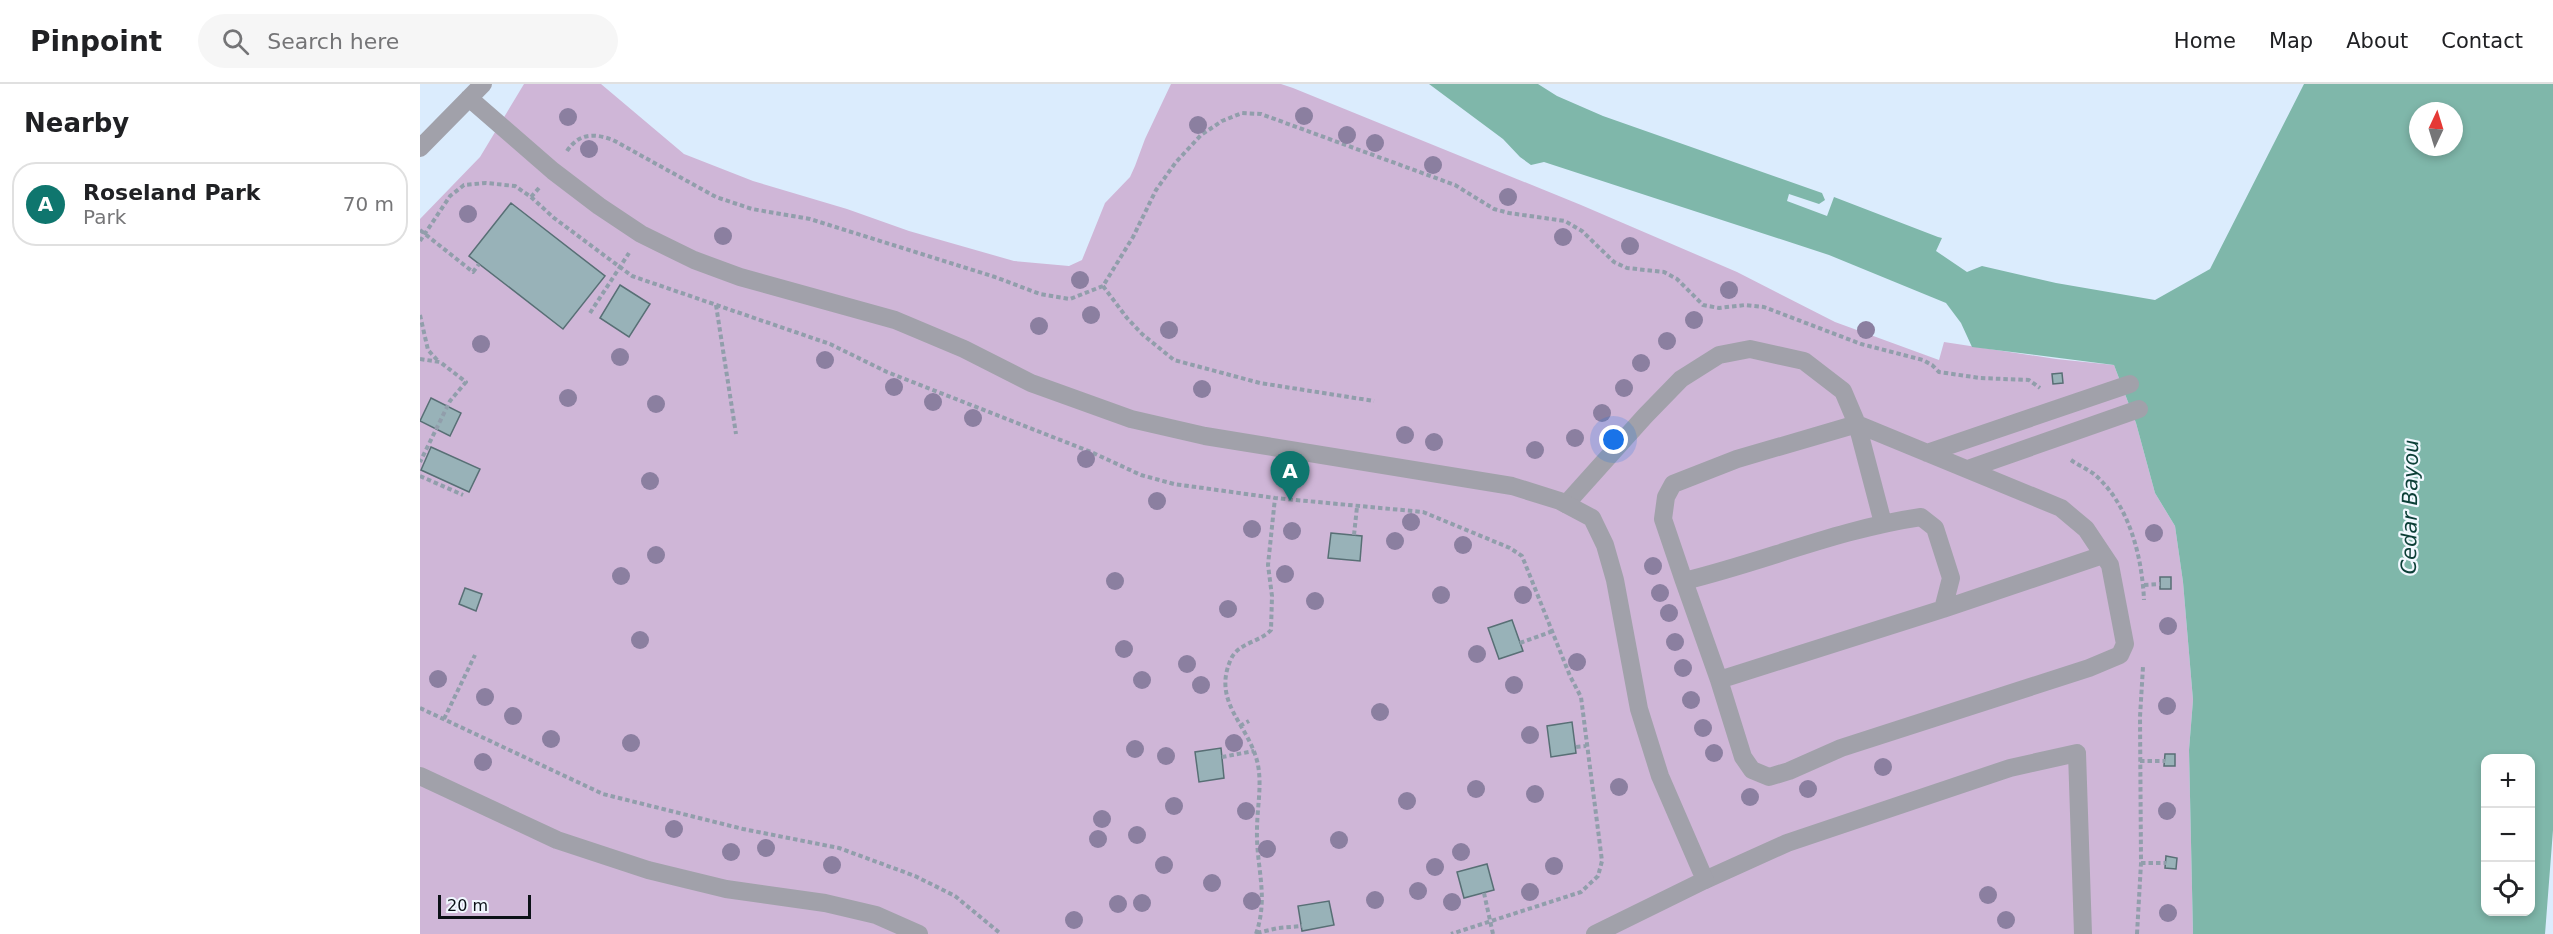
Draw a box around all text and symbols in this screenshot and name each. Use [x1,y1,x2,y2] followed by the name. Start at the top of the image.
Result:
[198,14,618,68] search box
[30,25,162,58] text: Pinpoint
[219,25,252,58] icon: search
[267,29,399,54] text: Search here
[2174,29,2236,53] text: Home
[2269,29,2313,53] text: Map
[2346,29,2408,53] text: About
[2441,29,2523,53] text: Contact
[2409,102,2463,156] north arrow
[24,108,129,138] text: Nearby
[83,180,260,205] text: Roseland Park
[38,192,53,216] text: A
[343,192,394,216] text: 70 m
[83,205,126,229] text: Park
[1599,425,1628,454] your location
[2397,439,2423,575] water label: Cedar Bayou
[1270,452,1310,501] pin: A
[2481,754,2535,916] map controls
[2481,754,2535,808] button: +
[2481,808,2535,862] button: −
[2481,862,2535,916] button: locate
[438,892,531,920] scale bar
[447,896,488,915] text: 20 m

